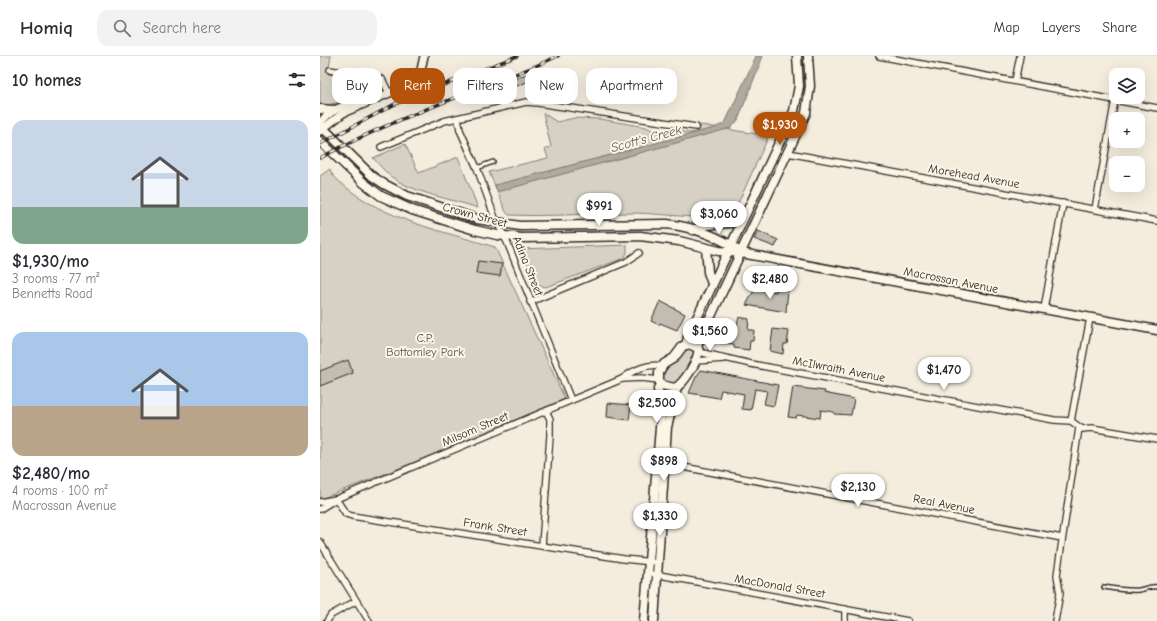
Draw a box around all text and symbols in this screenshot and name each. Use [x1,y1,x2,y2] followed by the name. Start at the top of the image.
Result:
[97,10,377,46] search box
[20,17,73,39] text: Homiq
[111,17,133,39] icon: search
[143,19,221,37] text: Search here
[993,19,1020,36] text: Map
[1042,19,1080,36] text: Layers
[1102,19,1137,36] text: Share
[332,68,382,104] chip: Buy
[390,68,445,104] chip: Rent
[453,68,517,104] chip: Filters
[525,68,578,104] chip: New
[586,68,677,104] chip: Apartment
[1109,68,1145,192] map controls
[1109,68,1145,104] button: layers
[286,69,308,91] icon: filters
[12,71,81,90] text: 10 homes
[747,112,813,146] pin: $1,930
[1109,112,1145,148] button: +
[762,117,798,132] text: $1,930
[609,122,684,155] water label: Scott's Creek
[124,146,196,218] icon: home
[1109,156,1145,192] button: −
[927,161,1021,191] street label: Morehead Avenue
[575,193,623,227] pin: $991
[586,198,612,213] text: $991
[441,200,509,230] street label: Crown Street
[686,201,752,235] pin: $3,060
[700,206,738,221] text: $3,060
[510,234,546,298] street label: Adina Street
[12,252,89,271] text: $1,930/mo
[902,264,1000,296] street label: Macrossan Avenue
[737,266,803,300] pin: $2,480
[12,271,99,286] text: 3 rooms · 77 m²
[752,271,788,286] text: $2,480
[12,286,93,301] text: Bennetts Road
[677,318,743,352] pin: $1,560
[692,323,728,338] text: $1,560
[386,331,464,359] park label: C.P. Bottomley Park
[791,353,887,385] street label: McIlwraith Avenue
[911,357,977,391] pin: $1,470
[124,358,196,430] icon: home
[927,362,961,377] text: $1,470
[624,390,690,424] pin: $2,500
[638,395,676,410] text: $2,500
[440,409,511,449] street label: Milsom Street
[640,448,688,482] pin: $898
[650,453,678,468] text: $898
[12,464,90,483] text: $2,480/mo
[825,474,891,508] pin: $2,130
[840,479,876,494] text: $2,130
[12,483,108,498] text: 4 rooms · 100 m²
[912,491,976,517] street label: Real Avenue
[12,498,116,513] text: Macrossan Avenue
[627,503,693,537] pin: $1,330
[642,508,678,523] text: $1,330
[462,515,528,539] street label: Frank Street
[734,571,827,601] street label: MacDonald Street

